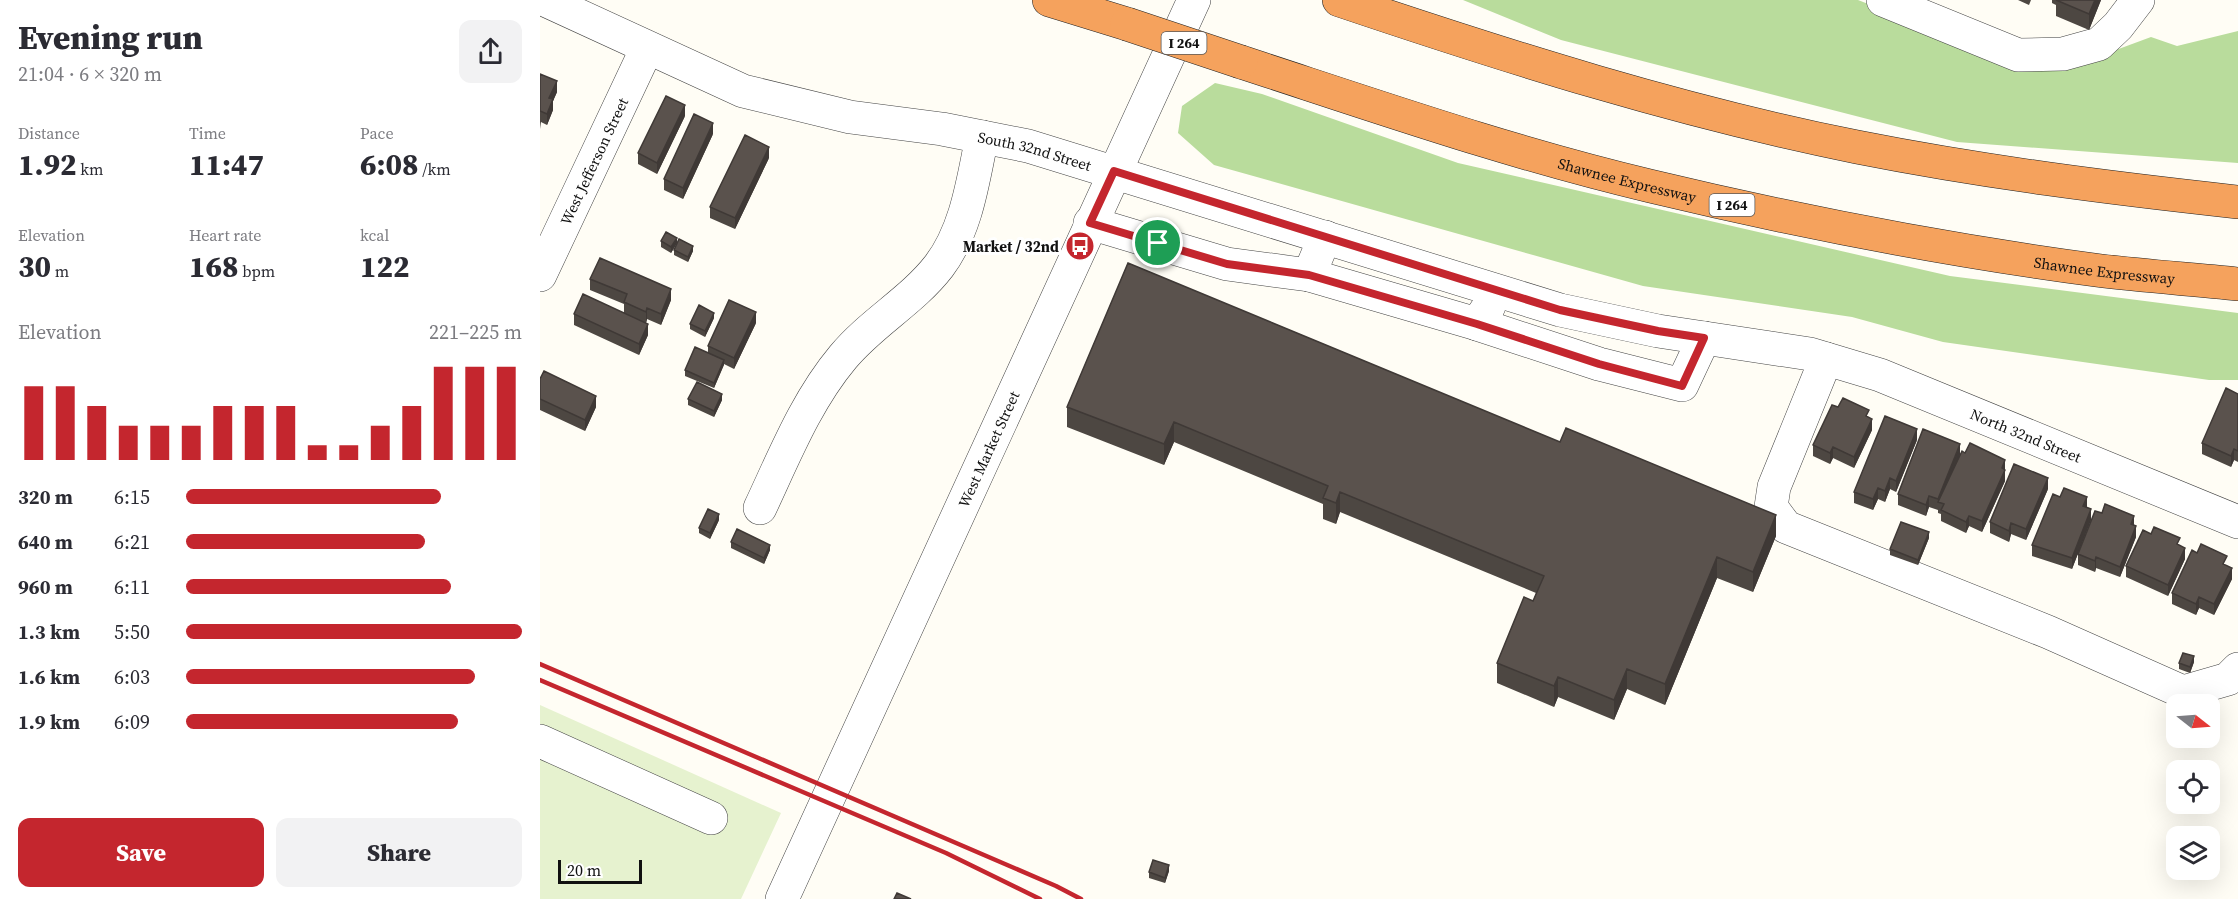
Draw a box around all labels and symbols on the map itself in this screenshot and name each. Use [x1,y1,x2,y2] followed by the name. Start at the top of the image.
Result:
[1162,32,1206,54] road number: I 264
[555,94,633,228] street label: West Jefferson Street
[976,126,1094,176] street label: South 32nd Street
[1556,152,1699,207] street label: Shawnee Expressway
[1710,194,1754,216] road number: I 264
[1132,217,1183,268] pin
[1064,230,1096,262] bus stop icon: Market / 32nd
[963,236,1059,257] place label: Market / 32nd
[2033,251,2176,289] street label: Shawnee Expressway
[952,387,1024,511] street label: West Market Street
[1967,403,2085,467] street label: North 32nd Street
[2166,694,2220,748] north arrow
[558,857,642,884] scale bar

